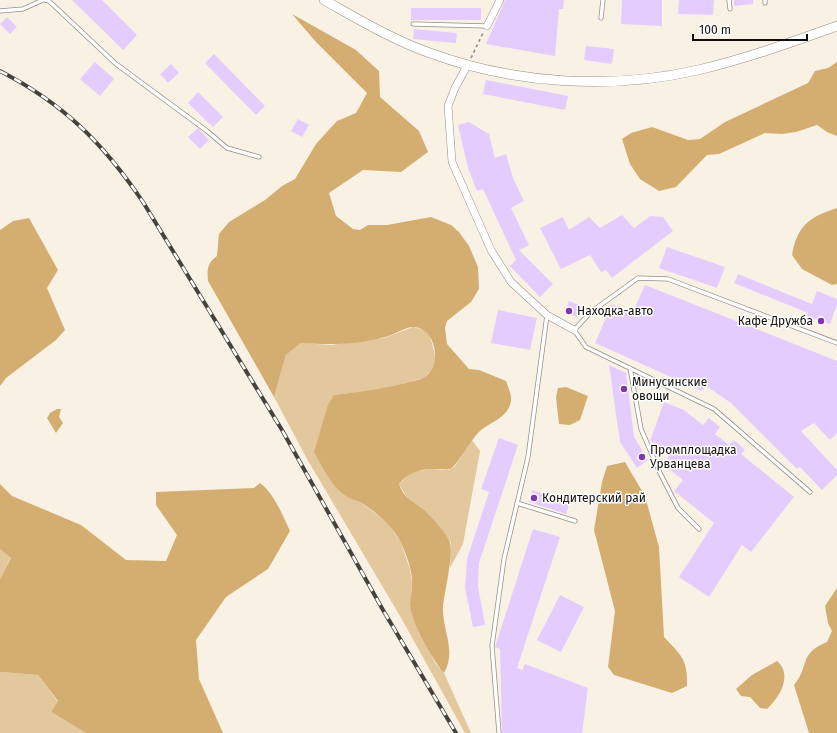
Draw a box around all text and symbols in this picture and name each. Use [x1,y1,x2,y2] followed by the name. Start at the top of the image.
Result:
[693,16,807,42] scale bar
[699,23,731,37] text: 100 m
[577,304,653,318] place label: Находка-авто
[564,306,574,316] marker: Находка-авто
[738,314,813,328] place label: Кафе Дружба
[816,316,826,326] marker: Кафе Дружба
[632,375,707,403] place label: Минусинские овощи
[619,384,629,394] marker: Минусинские овощи
[650,443,737,471] place label: Промплощадка Урванцева
[637,452,647,462] marker: Промплощадка Урванцева
[542,491,646,505] place label: Кондитерский рай
[529,493,539,503] marker: Кондитерский рай

